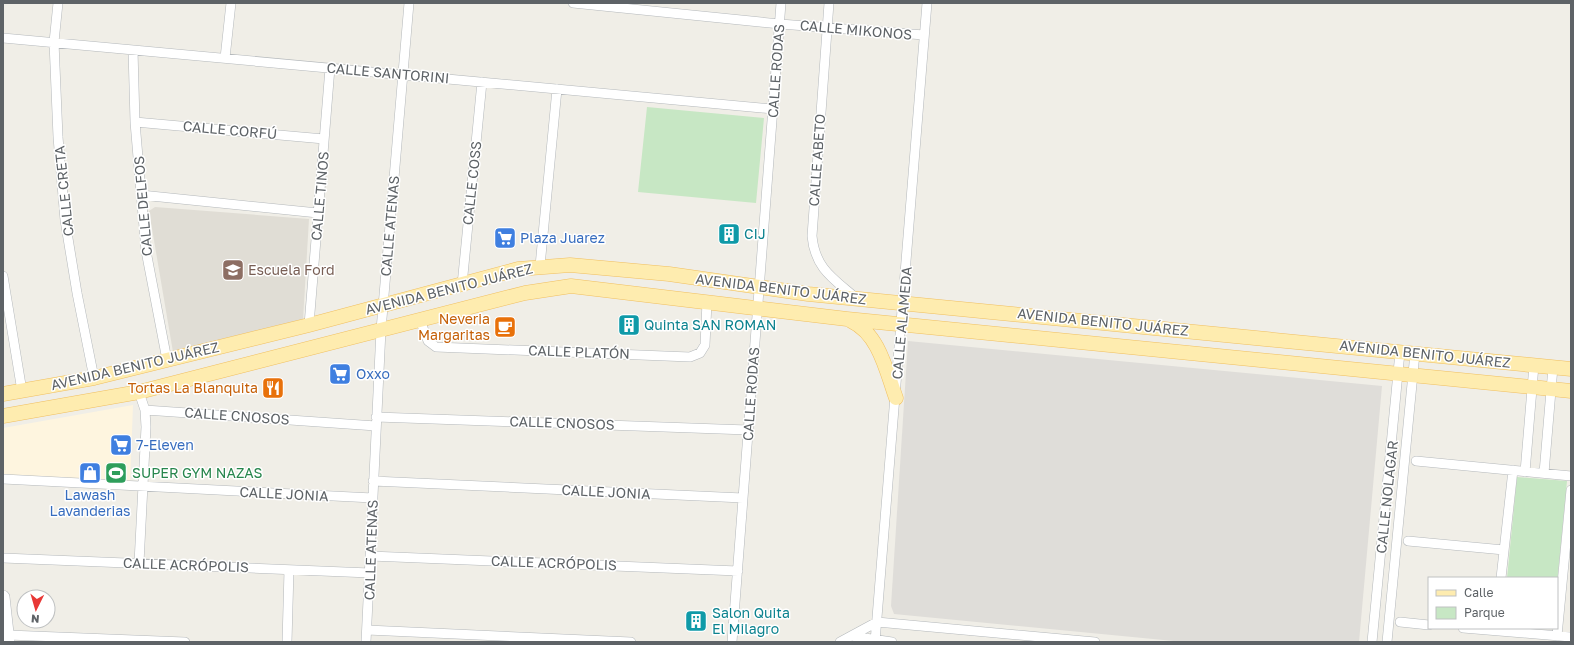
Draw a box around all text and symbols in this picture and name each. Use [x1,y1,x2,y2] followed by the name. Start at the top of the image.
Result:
[799,16,913,43] street label: CALLE MIKONOS
[764,23,787,119] street label: CALLE RODAS
[326,59,450,86] street label: CALLE SANTORINI
[805,113,828,207] street label: CALLE ABETO
[182,117,278,142] street label: CALLE CORFÚ
[459,140,484,226] street label: CALLE COSS
[50,144,77,237] street label: CALLE CRETA
[307,151,332,241] street label: CALLE TINOS
[130,155,155,257] street label: CALLE DELFOS
[377,175,402,277] street label: CALLE ATENAS
[716,221,742,247] building icon: CIJ
[492,225,518,251] supermarket icon: Plaza Juarez
[744,225,766,242] place label: CIJ
[520,229,605,246] place label: Plaza Juarez
[220,257,246,283] school or university icon: Escuela Ford
[363,259,534,318] street label: AVENIDA BENITO JUÁREZ
[248,261,335,278] place label: Escuela Ford
[888,265,915,380] street label: CALLE ALAMEDA
[695,270,868,307] street label: AVENIDA BENITO JUÁREZ
[1017,304,1190,339] street label: AVENIDA BENITO JUÁREZ
[418,310,490,343] place label: Neveria Margaritas
[616,312,642,338] building icon: Quinta SAN ROMAN
[492,314,518,340] cafe icon: Neveria Margaritas
[644,316,776,333] place label: Quinta SAN ROMAN
[1339,336,1512,371] street label: AVENIDA BENITO JUÁREZ
[49,338,221,393] street label: AVENIDA BENITO JUÁREZ
[528,341,630,362] street label: CALLE PLATÓN
[739,346,762,442] street label: CALLE RODAS
[327,361,353,387] supermarket icon: Oxxo
[356,365,390,382] place label: Oxxo
[260,375,286,401] restaurant icon: Tortas La Blanquita
[128,379,258,396] place label: Tortas La Blanquita
[184,403,290,428] street label: CALLE CNOSOS
[509,412,615,433] street label: CALLE CNOSOS
[108,432,134,458] supermarket icon: 7-Eleven
[136,436,194,453] place label: 7-Eleven
[1372,440,1401,554] street label: CALLE NOLAGAR
[77,460,103,486] shop icon: Lawash Lavanderias
[103,460,129,486] sports icon: SUPER GYM NAZAS
[132,464,263,481] place label: SUPER GYM NAZAS
[561,481,652,502] street label: CALLE JONIA
[239,483,330,504] street label: CALLE JONIA
[50,486,130,519] place label: Lawash Lavanderias
[360,499,381,601] street label: CALLE ATENAS
[491,552,617,573] street label: CALLE ACRÓPOLIS
[123,554,249,575] street label: CALLE ACRÓPOLIS
[1428,577,1558,629] legend
[1464,585,1494,600] text: Calle
[16,589,56,629] north arrow
[712,604,790,637] place label: Salon Quita El Milagro
[1464,605,1505,620] text: Parque
[683,608,709,634] building icon: Salon Quita El Milagro
[30,613,40,626] text: N

